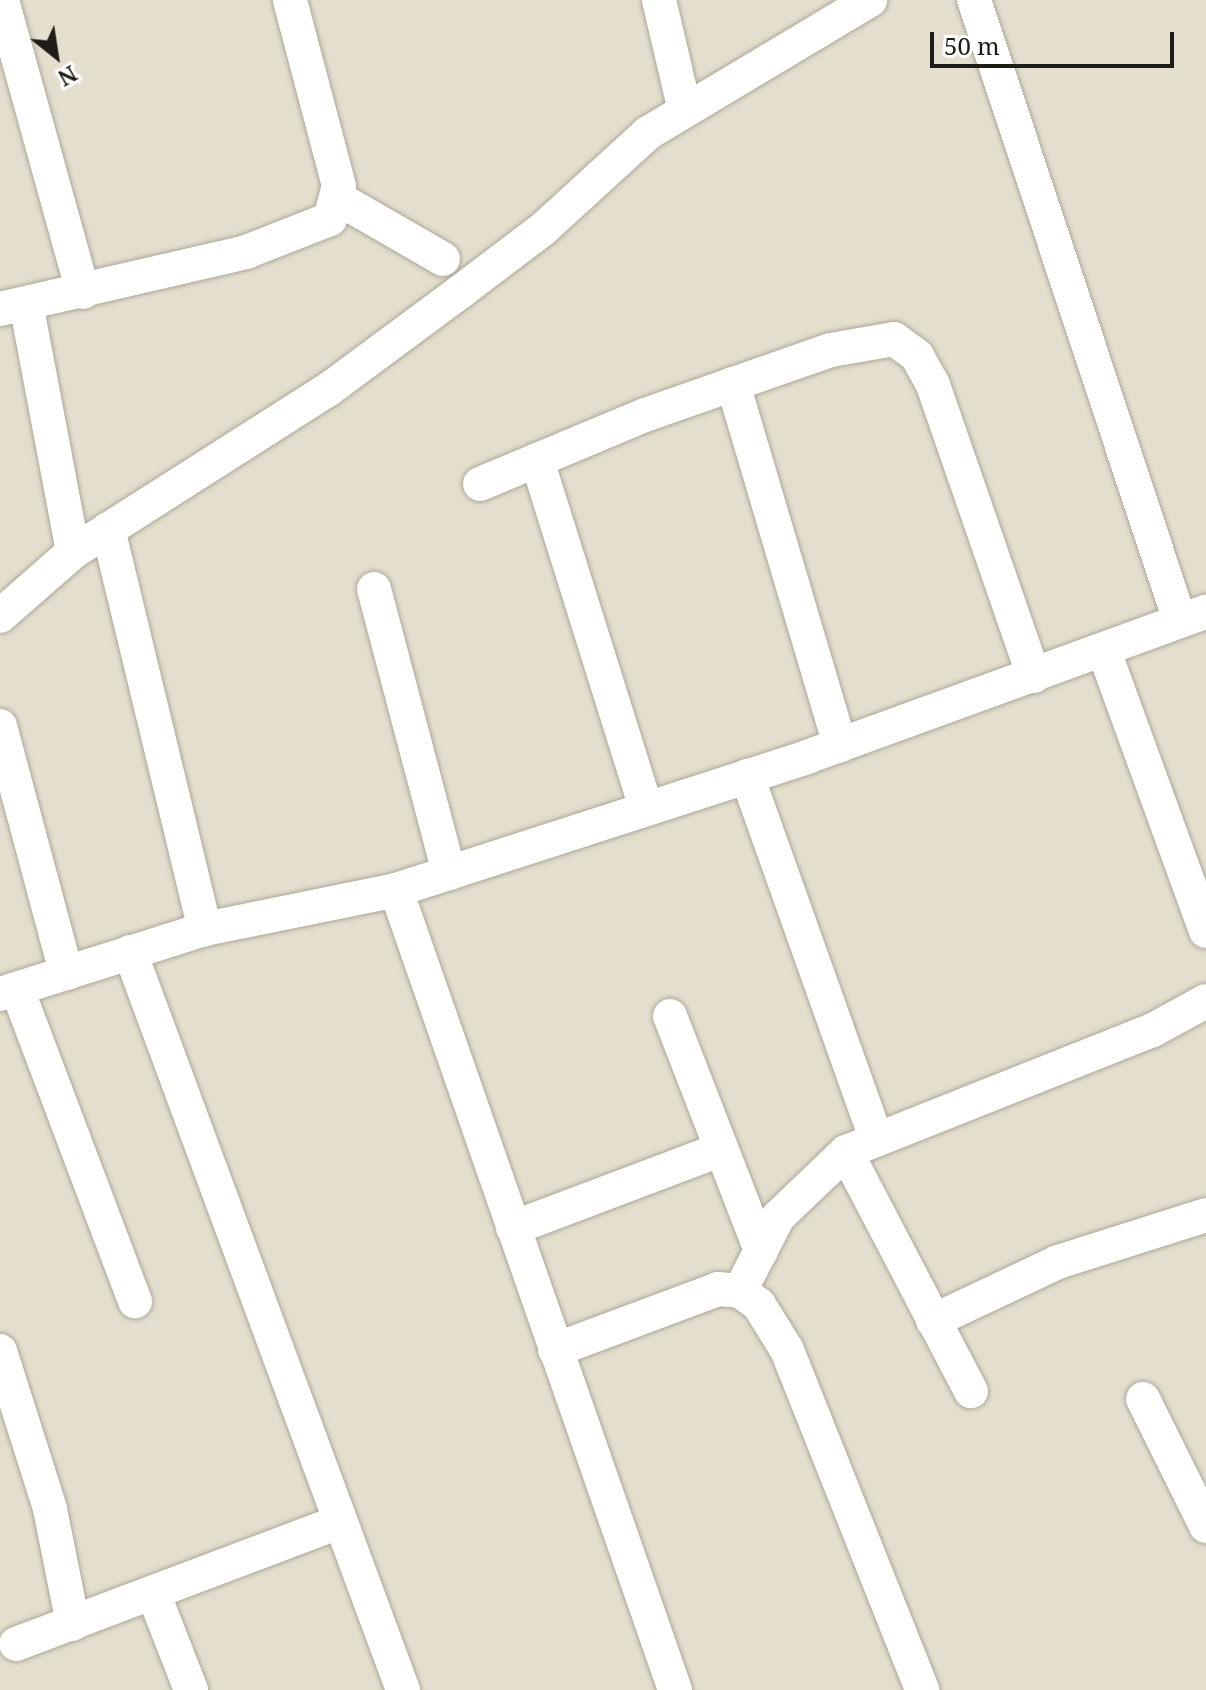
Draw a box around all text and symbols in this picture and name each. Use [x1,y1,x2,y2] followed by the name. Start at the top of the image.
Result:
[16,16,96,96] north arrow
[934,16,1178,66] scale bar
[944,29,1000,62] text: 50 m
[53,59,83,94] text: N

